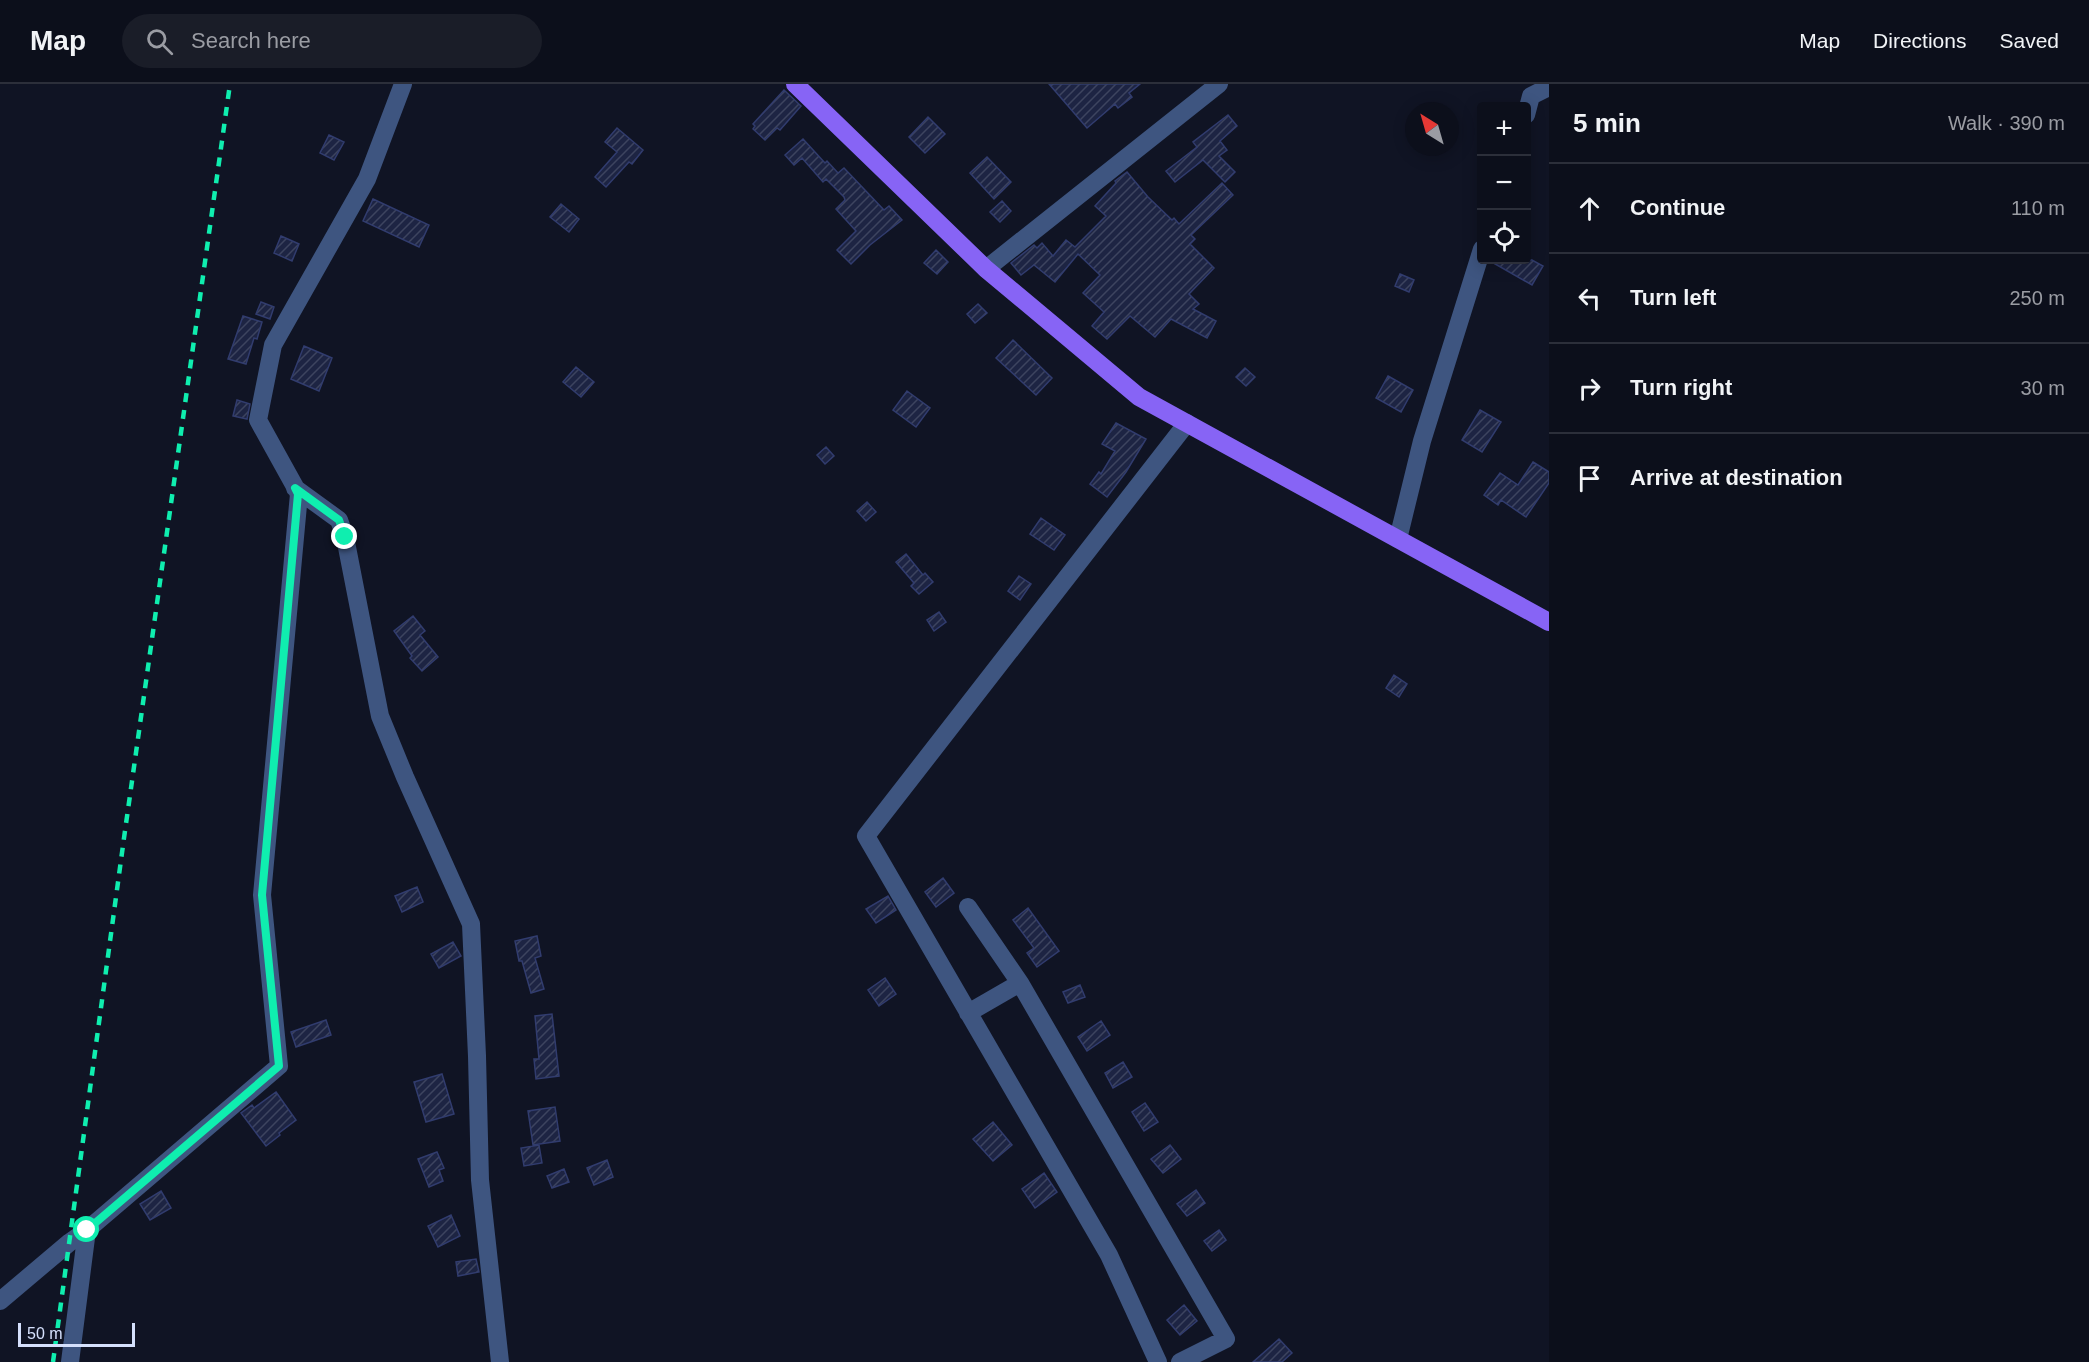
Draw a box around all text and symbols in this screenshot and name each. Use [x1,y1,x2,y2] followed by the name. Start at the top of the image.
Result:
[122,14,542,68] search box
[30,25,86,56] text: Map
[143,25,176,58] icon: search
[191,28,311,53] text: Search here
[1799,29,1840,52] text: Map
[1873,29,1966,52] text: Directions
[1999,29,2059,52] text: Saved
[1405,102,1459,156] north arrow
[1477,102,1531,264] map controls
[1477,102,1531,156] button: +
[1573,108,1641,138] text: 5 min
[1948,112,2065,134] text: Walk · 390 m
[1477,156,1531,210] button: −
[1573,192,1606,225] icon: ahead
[1630,195,1725,220] text: Continue
[2011,197,2065,219] text: 110 m
[1477,210,1531,264] button: locate
[1573,282,1606,315] icon: left
[1630,285,1716,310] text: Turn left
[2009,287,2065,309] text: 250 m
[1573,372,1606,405] icon: right
[1630,375,1732,400] text: Turn right
[2021,377,2065,399] text: 30 m
[1573,462,1606,495] icon: arrive
[1630,465,1843,490] text: Arrive at destination
[331,523,357,549] route end
[73,1216,99,1242] route start
[18,1320,135,1348] scale bar
[27,1325,63,1342] text: 50 m

